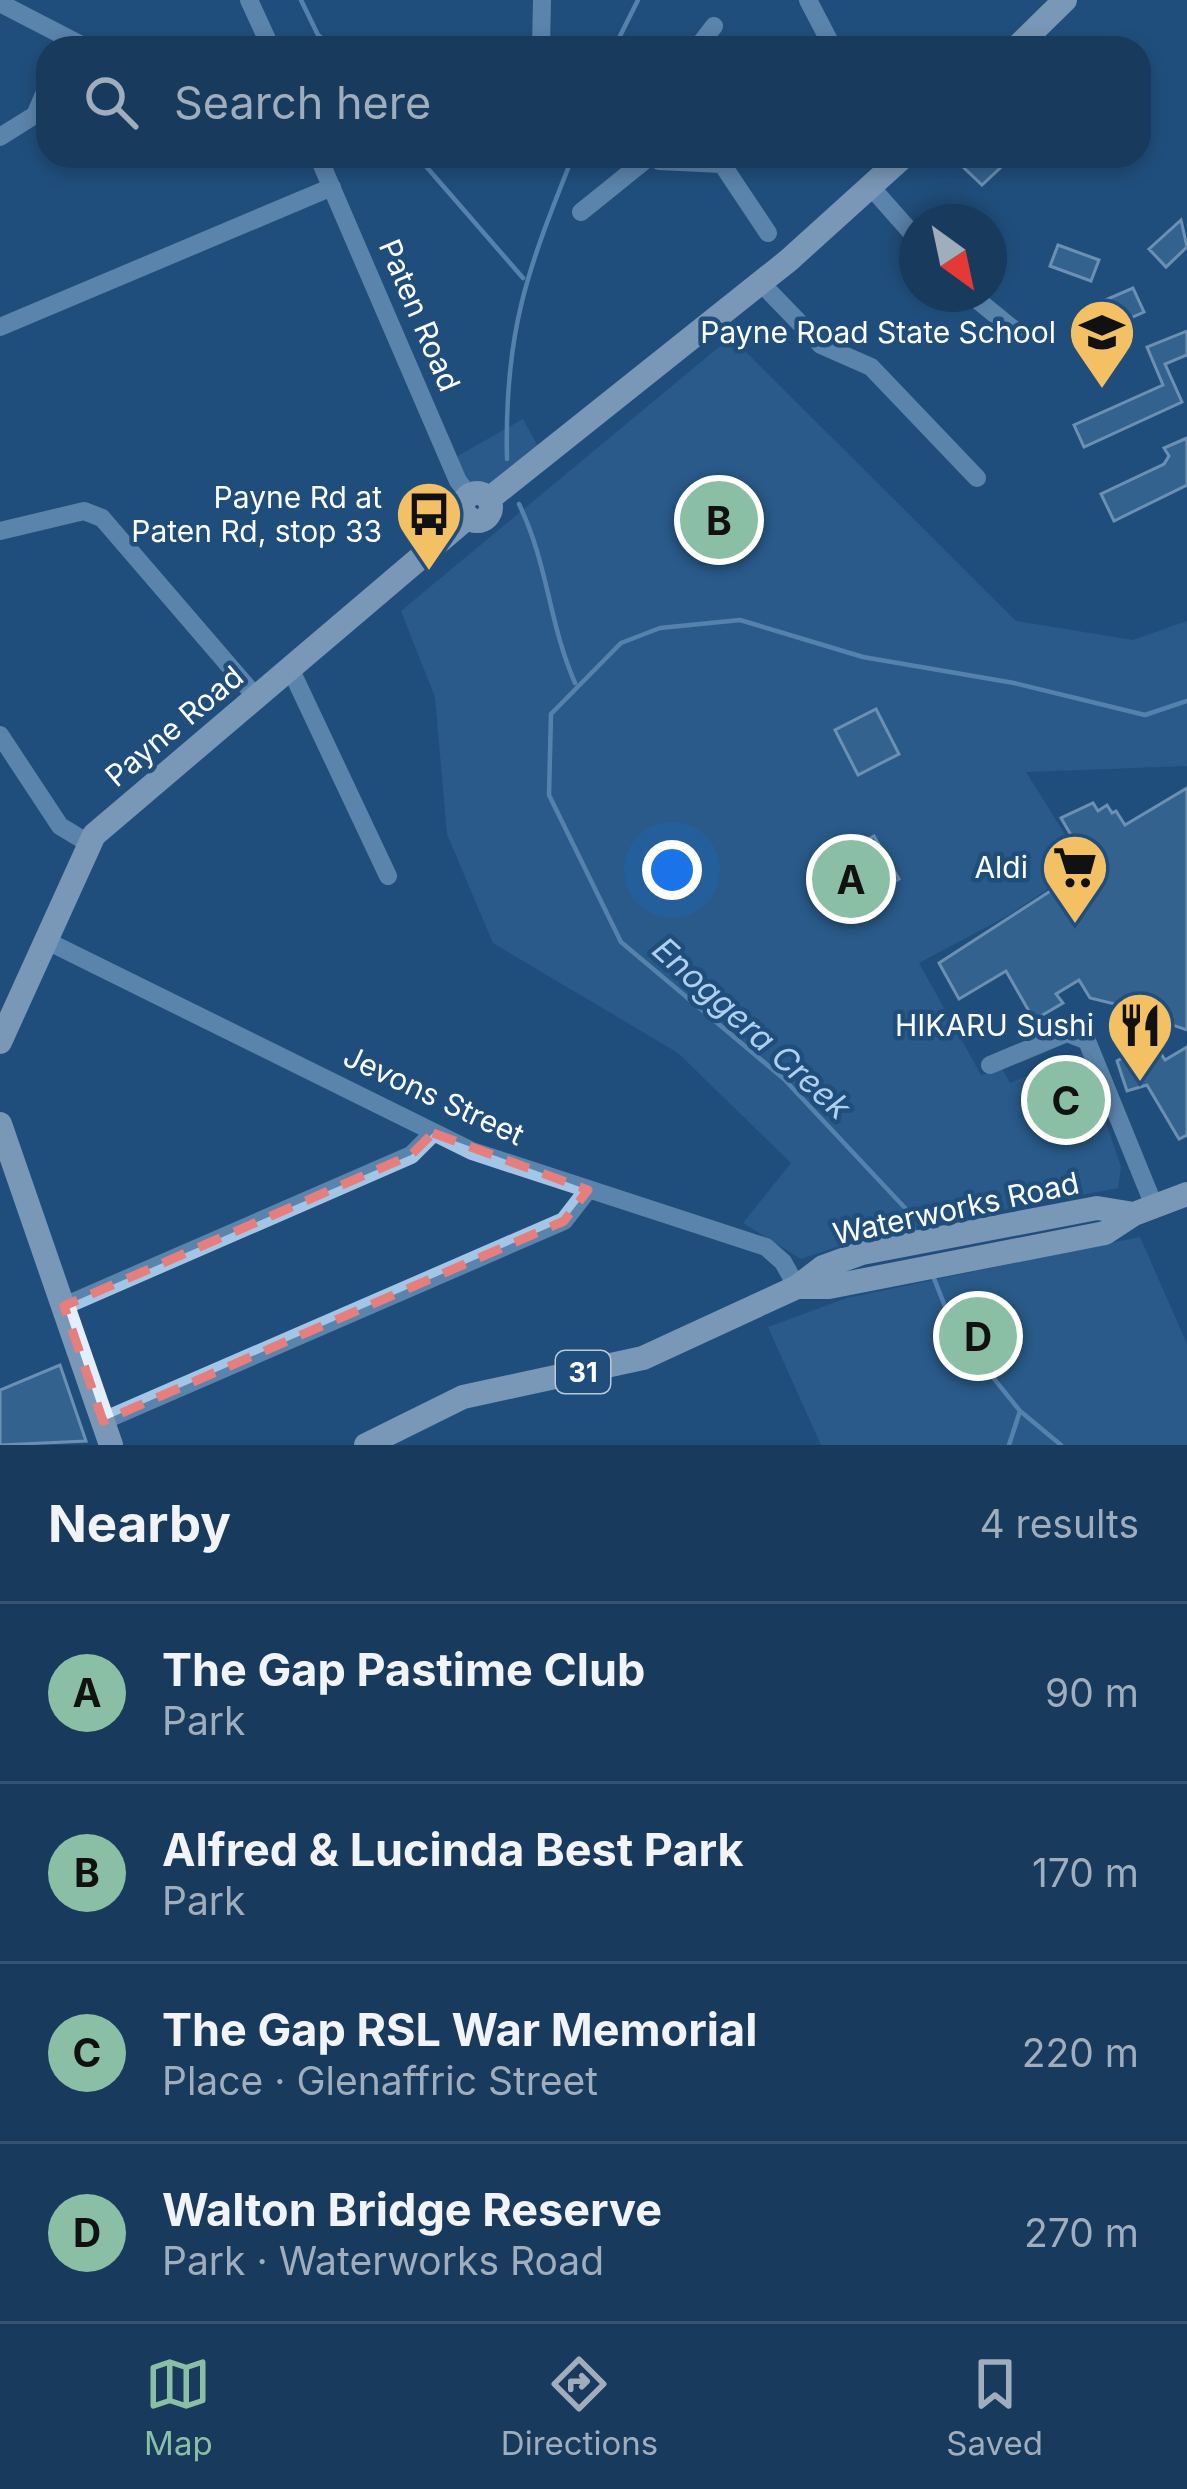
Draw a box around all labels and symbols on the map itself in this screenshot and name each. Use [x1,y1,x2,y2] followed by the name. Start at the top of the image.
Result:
[899,204,1007,312] north arrow
[372,234,468,396] street label: Paten Road
[1067,297,1137,391] school or university icon: Payne Road State School
[700,314,1056,350] place label: Payne Road State School
[680,475,758,565] pin: B
[131,479,382,549] place label: Payne Rd at Paten Rd, stop 33
[394,479,464,573] bus stop icon: Payne Rd at Paten Rd, stop 33
[98,658,250,794] street label: Payne Road
[1040,832,1110,926] supermarket icon: Aldi
[812,834,890,924] pin: A
[642,840,702,900] your location
[974,849,1028,885] place label: Aldi
[645,929,860,1128] water label: Enoggera Creek
[1105,990,1175,1084] restaurant icon: HIKARU Sushi
[895,1007,1094,1043] place label: HIKARU Sushi
[338,1037,530,1153] street label: Jevons Street
[1027,1055,1105,1145] pin: C
[830,1164,1082,1252] street label: Waterworks Road
[939,1291,1017,1381] pin: D
[556,1351,610,1393] road number: 31

